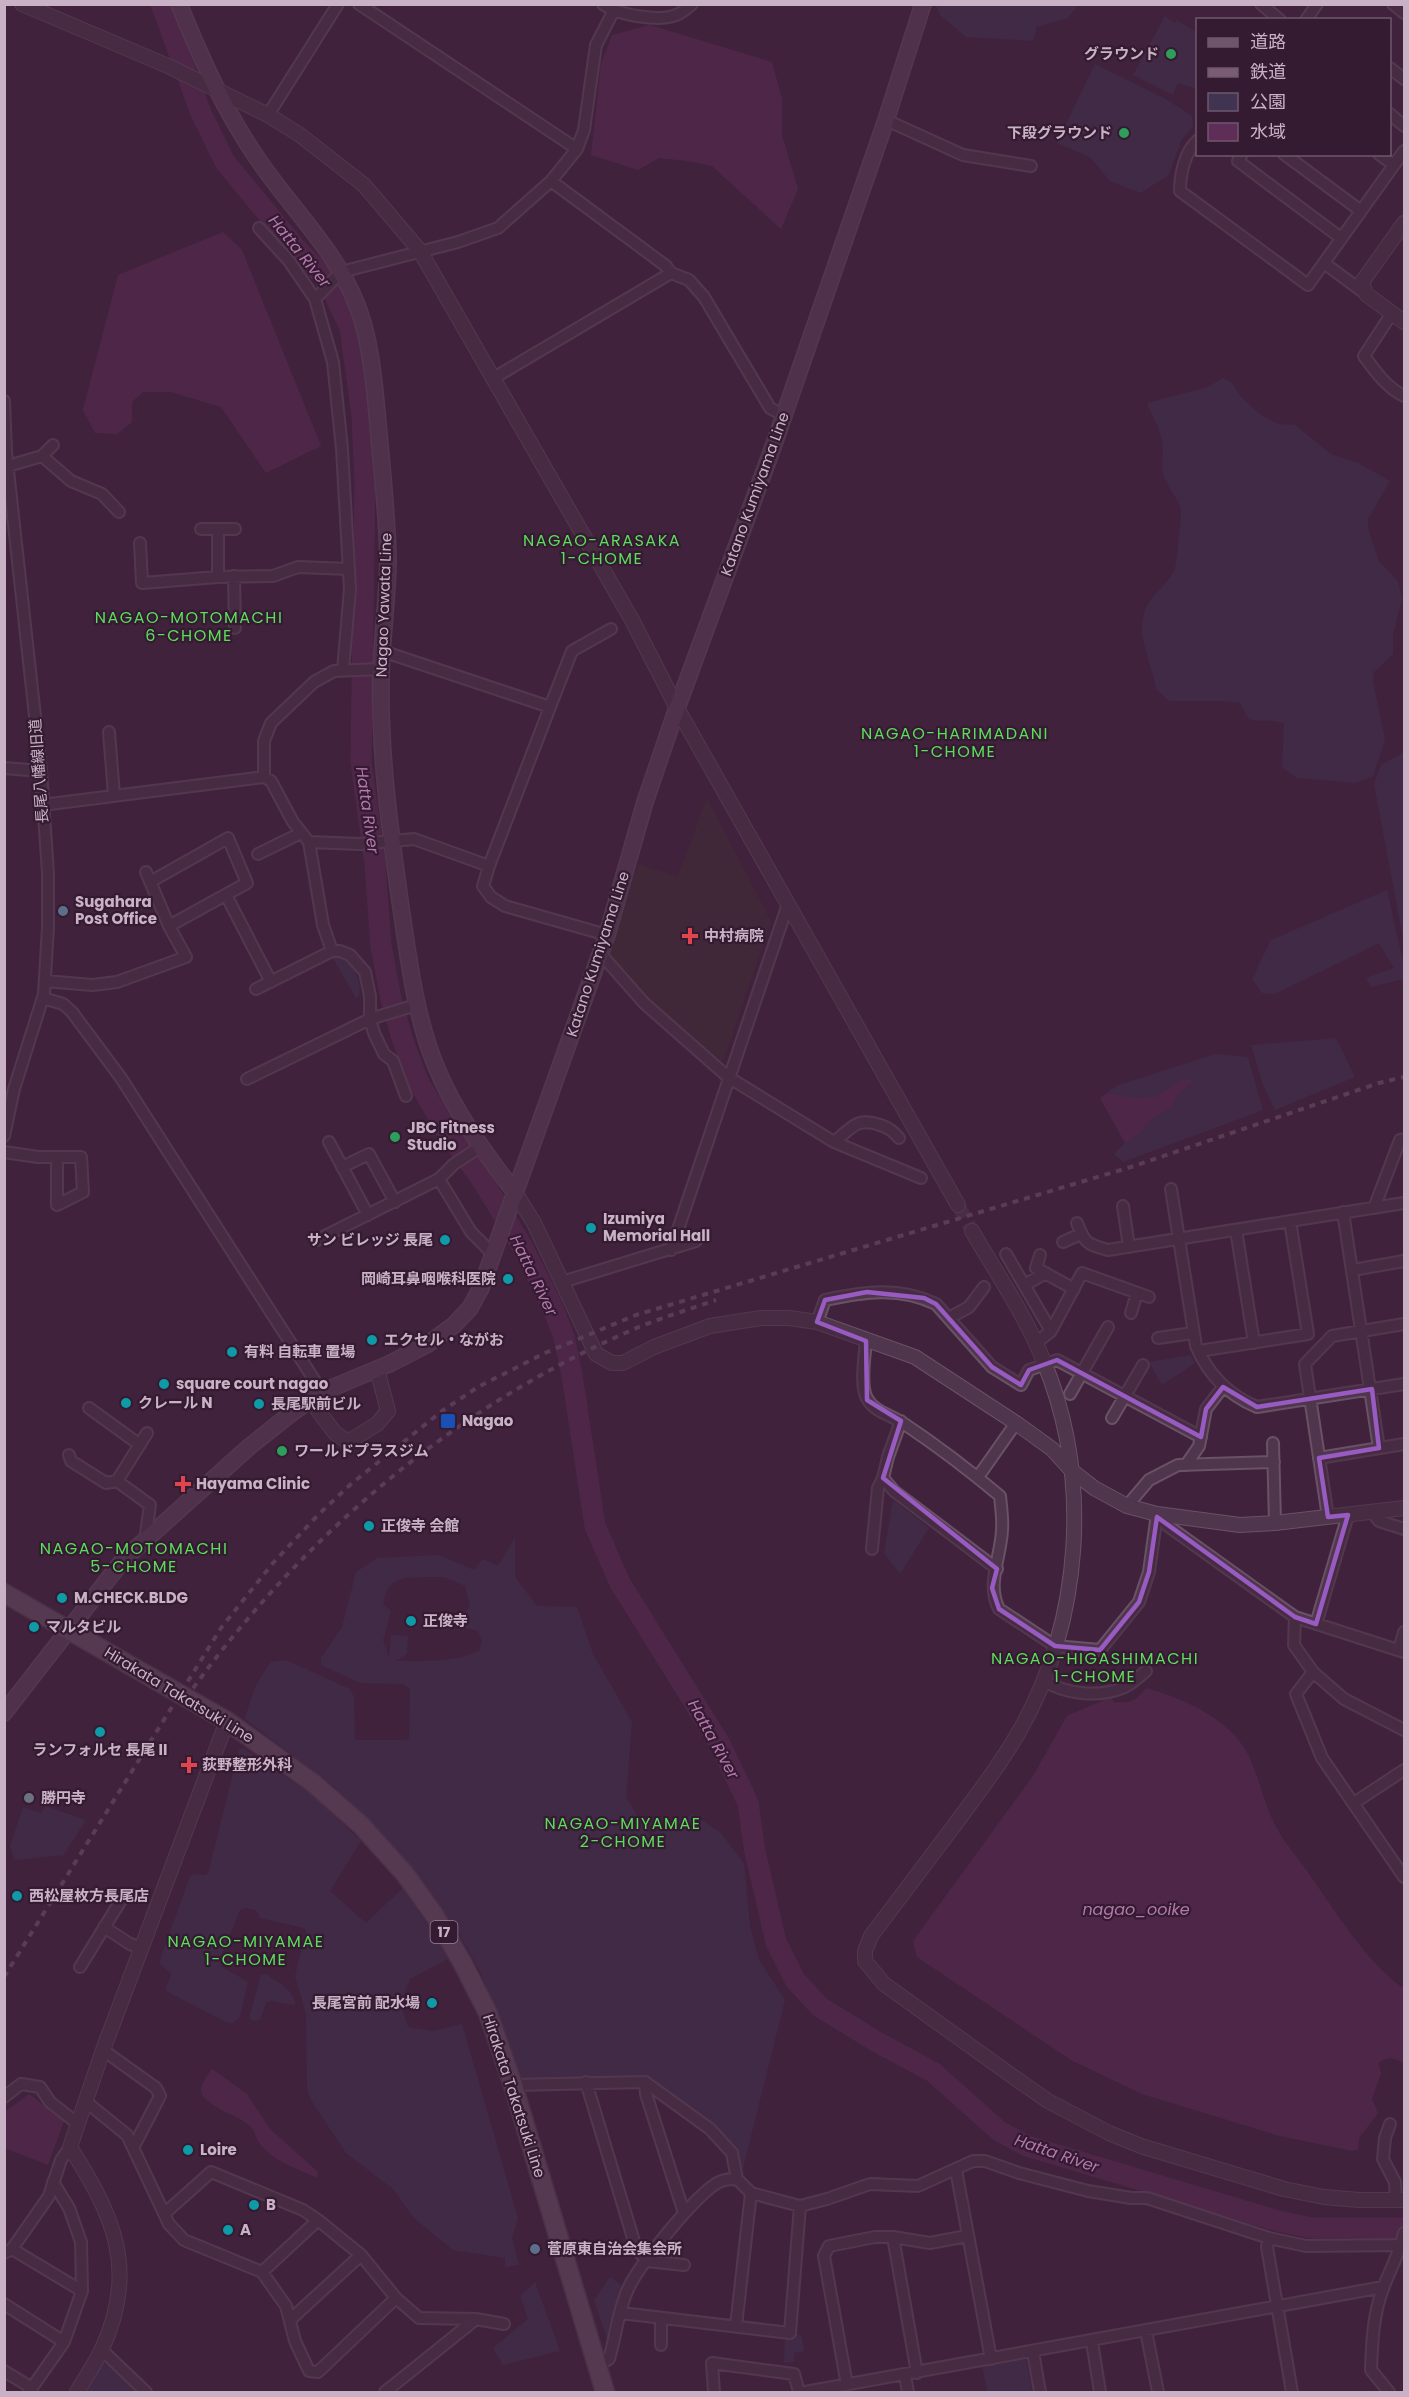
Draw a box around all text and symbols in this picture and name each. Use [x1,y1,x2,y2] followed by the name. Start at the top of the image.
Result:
[1196,18,1391,156] legend
[1250,29,1286,54] text: 道路
[1084,43,1159,64] place label: グラウンド
[1164,47,1178,61] marker: グラウンド
[1250,59,1286,84] text: 鉄道
[1250,89,1286,114] text: 公園
[1250,119,1286,144] text: 水域
[1007,122,1112,143] place label: 下段グラウンド
[1117,126,1131,140] marker: 下段グラウンド
[263,210,337,293] water label: Hatta River
[715,409,794,579] street label: Katano Kumiyama Line
[523,529,681,570] district label: NAGAO-ARASAKA 1-CHOME
[370,532,397,678] street label: Nagao Yawata Line
[95,606,283,647] district label: NAGAO-MOTOMACHI 6-CHOME
[24,718,53,824] street label: 長尾八幡線旧道
[861,722,1049,763] district label: NAGAO-HARIMADANI 1-CHOME
[350,765,385,856] water label: Hatta River
[561,868,634,1039] street label: Katano Kumiyama Line
[75,891,157,929] place label: Sugahara Post Office
[56,904,70,918] marker: Sugahara Post Office
[704,925,764,946] place label: 中村病院
[681,927,699,945] marker: 中村病院
[407,1117,495,1155] place label: JBC Fitness Studio
[388,1130,402,1144] marker: JBC Fitness Studio
[603,1208,710,1246] place label: Izumiya Memorial Hall
[584,1221,598,1235] marker: Izumiya Memorial Hall
[307,1229,433,1250] place label: サン ビレッジ 長尾
[504,1231,564,1321] water label: Hatta River
[438,1233,452,1247] marker: サン ビレッジ 長尾
[361,1268,496,1289] place label: 岡崎耳鼻咽喉科医院
[501,1272,515,1286] marker: 岡崎耳鼻咽喉科医院
[384,1329,504,1350] place label: エクセル・ながお
[365,1333,379,1347] marker: エクセル・ながお
[244,1341,355,1362] place label: 有料 自転車 置場
[225,1345,239,1359] marker: 有料 自転車 置場
[176,1373,329,1394] place label: square court nagao
[157,1377,171,1391] marker: square court nagao
[138,1392,212,1413] place label: クレール N
[271,1393,361,1414] place label: 長尾駅前ビル
[119,1396,133,1410] marker: クレール N
[252,1397,266,1411] marker: 長尾駅前ビル
[462,1410,514,1431] place label: Nagao
[439,1412,457,1430] marker: Nagao
[294,1440,429,1461] place label: ワールドプラスジム
[275,1444,289,1458] marker: ワールドプラスジム
[196,1473,310,1494] place label: Hayama Clinic
[174,1475,192,1493] marker: Hayama Clinic
[381,1515,459,1536] place label: 正俊寺 会館
[362,1519,376,1533] marker: 正俊寺 会館
[40,1537,228,1578] district label: NAGAO-MOTOMACHI 5-CHOME
[74,1587,188,1608] place label: M.CHECK.BLDG
[55,1591,69,1605] marker: M.CHECK.BLDG
[423,1610,468,1631] place label: 正俊寺
[404,1614,418,1628] marker: 正俊寺
[46,1616,121,1637] place label: マルタビル
[27,1620,41,1634] marker: マルタビル
[101,1642,258,1748] street label: Hirakata Takatsuki Line
[991,1647,1199,1688] district label: NAGAO-HIGASHIMACHI 1-CHOME
[682,1695,745,1784] water label: Hatta River
[93,1725,107,1739] marker: ランフォルセ 長尾 II
[33,1739,167,1760] place label: ランフォルセ 長尾 II
[202,1754,292,1775] place label: 荻野整形外科
[180,1756,198,1774] marker: 荻野整形外科
[41,1787,86,1808] place label: 勝円寺
[22,1791,36,1805] marker: 勝円寺
[545,1812,701,1853] district label: NAGAO-MIYAMAE 2-CHOME
[29,1885,149,1906] place label: 西松屋枚方長尾店
[10,1889,24,1903] marker: 西松屋枚方長尾店
[1082,1898,1190,1921] water label: nagao_ooike
[430,1921,458,1943] road number: 17
[168,1930,324,1971] district label: NAGAO-MIYAMAE 1-CHOME
[312,1992,420,2013] place label: 長尾宮前 配水場
[425,1996,439,2010] marker: 長尾宮前 配水場
[478,2011,551,2180] street label: Hirakata Takatsuki Line
[1012,2128,1103,2179] water label: Hatta River
[200,2139,237,2160] place label: Loire
[181,2143,195,2157] marker: Loire
[266,2194,276,2215] place label: B
[247,2198,261,2212] marker: B
[240,2219,251,2240] place label: A
[221,2223,235,2237] marker: A
[547,2238,682,2259] place label: 菅原東自治会集会所
[528,2242,542,2256] marker: 菅原東自治会集会所

